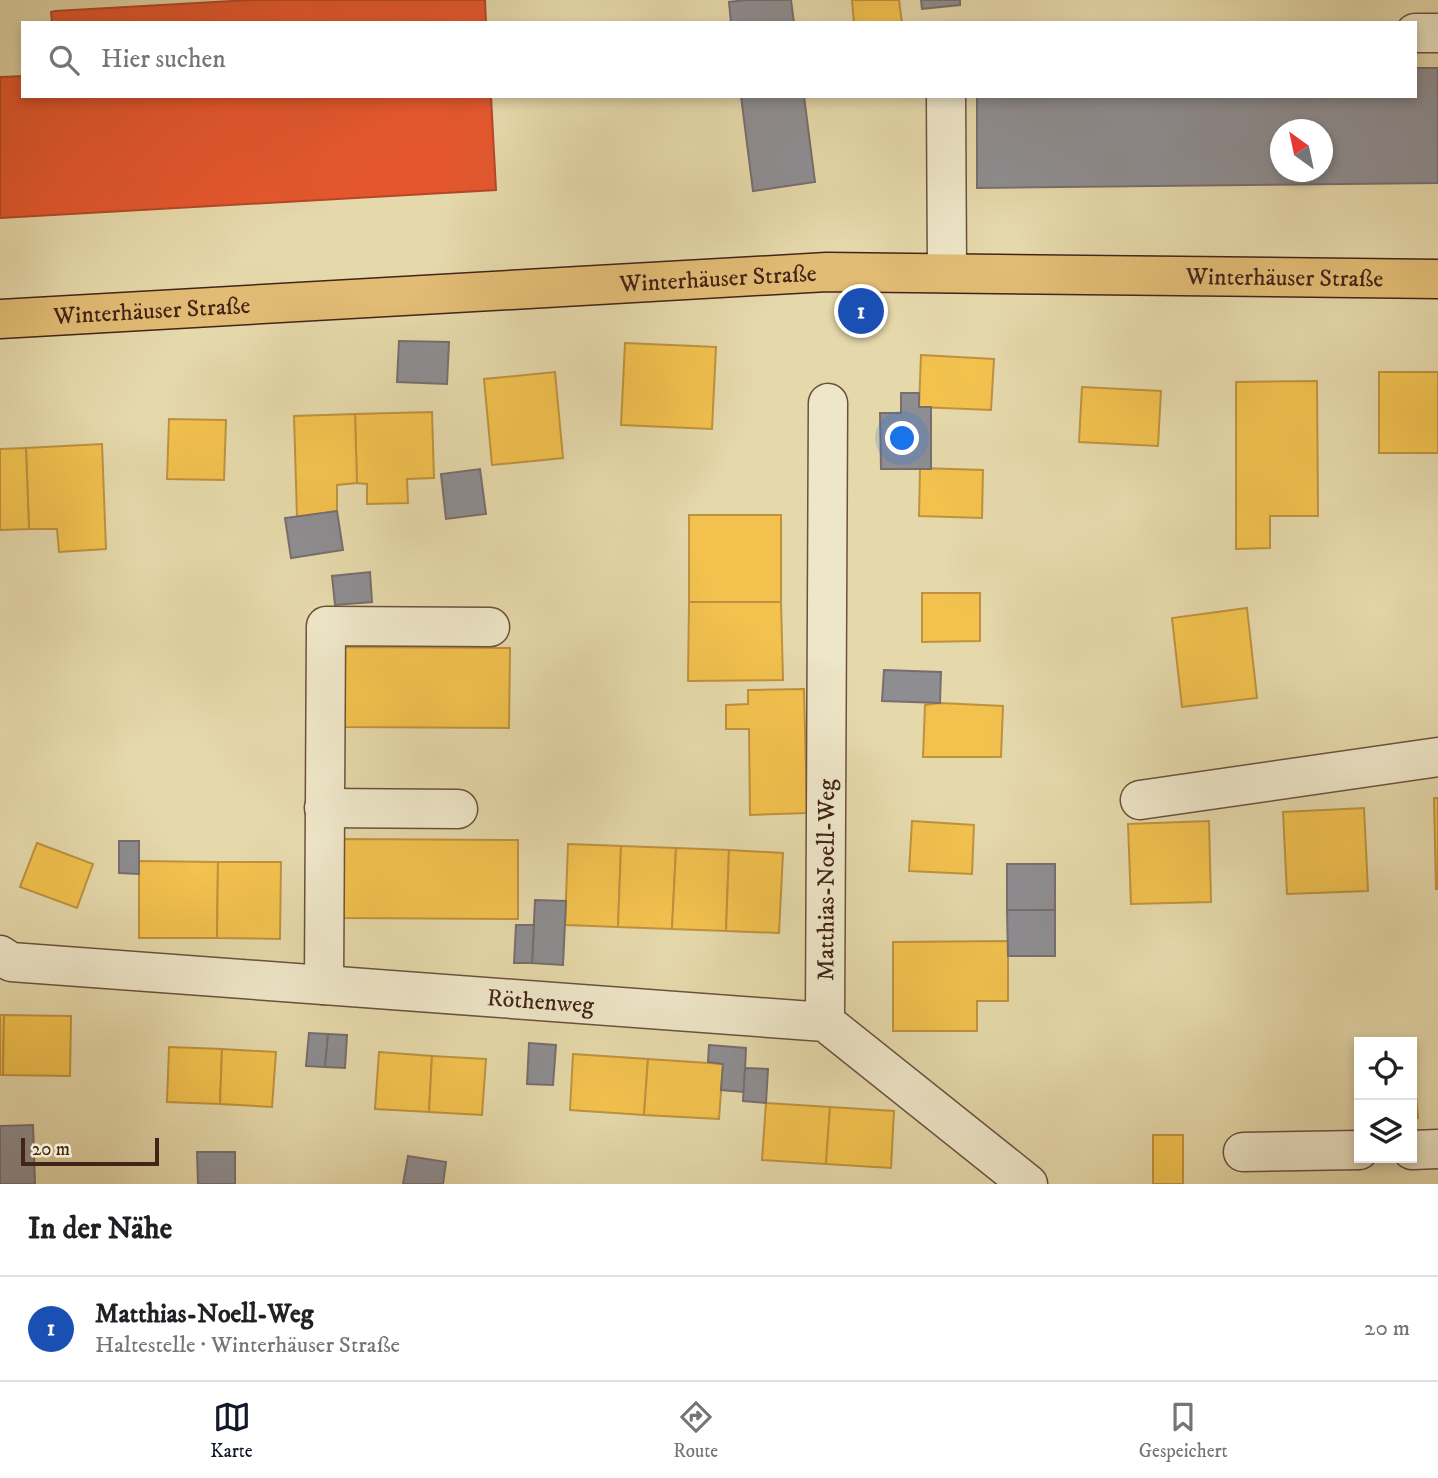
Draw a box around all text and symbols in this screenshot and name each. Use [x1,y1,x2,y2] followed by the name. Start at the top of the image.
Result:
[21,21,1417,98] search box
[45,41,83,79] icon: search
[101,43,226,76] text: Hier suchen
[1270,119,1333,182] north arrow
[618,259,817,300] street label: Winterhäuser Straße
[1185,262,1384,294] street label: Winterhäuser Straße
[838,285,884,337] pin: 1
[51,291,251,332] street label: Winterhäuser Straße
[885,421,919,455] your location
[811,779,842,981] street label: Matthias-Noell-Weg
[486,983,595,1021] street label: Röthenweg
[1354,1037,1417,1163] map controls
[1354,1037,1417,1100] button: locate
[1354,1100,1417,1163] button: layers
[21,1135,159,1167] scale bar
[32,1138,70,1161] text: 20 m
[28,1211,172,1248] text: In der Nähe
[95,1298,313,1331] text: Matthias-Noell-Weg
[47,1314,55,1343] text: 1
[1364,1314,1410,1343] text: 20 m
[95,1331,400,1360] text: Haltestelle · Winterhäuser Straße
[210,1398,253,1463] tab: Karte
[673,1398,718,1463] tab: Route
[1139,1398,1228,1463] tab: Gespeichert

